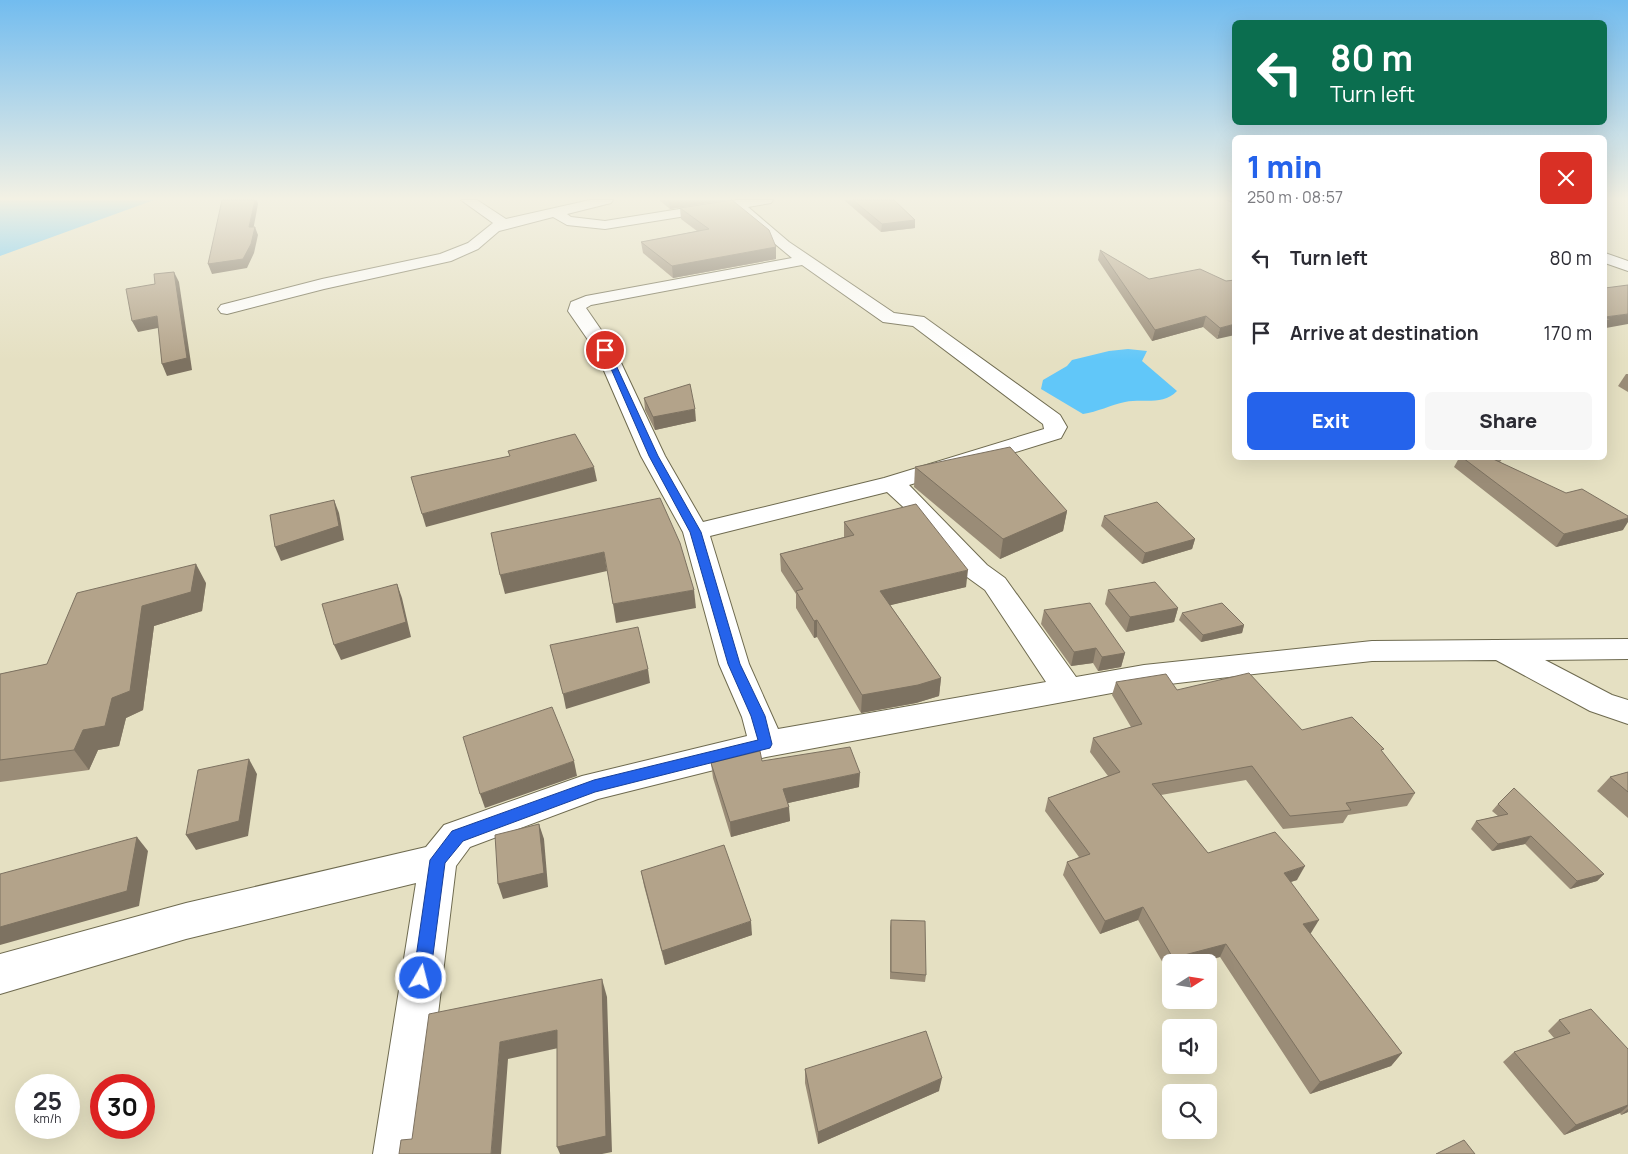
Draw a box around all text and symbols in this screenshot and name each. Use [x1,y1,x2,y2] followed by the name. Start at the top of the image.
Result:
[1330,34,1413,82] text: 80 m
[1247,40,1312,105] icon: left
[1330,79,1415,109] text: Turn left
[1247,146,1322,187] text: 1 min
[1540,152,1592,204] button: close
[1247,186,1343,208] text: 250 m · 08:57
[1247,244,1275,272] icon: left
[1290,245,1368,271] text: Turn left
[1549,245,1592,271] text: 80 m
[1247,319,1275,347] icon: arrive
[1290,320,1479,346] text: Arrive at destination
[1544,320,1592,346] text: 170 m
[584,329,626,371] pin
[591,336,619,364] icon: arrive
[1247,392,1415,450] button: Exit
[1425,392,1592,450] button: Share
[394,951,446,1003] position arrow
[1162,954,1218,1009] north arrow
[1162,954,1217,1139] map controls
[1162,1019,1217,1074] button: sound
[90,1074,155,1139] speed limit sign: 30
[33,1083,62,1118] text: 25
[1162,1084,1217,1139] button: search
[34,1110,61,1127] text: km/h

